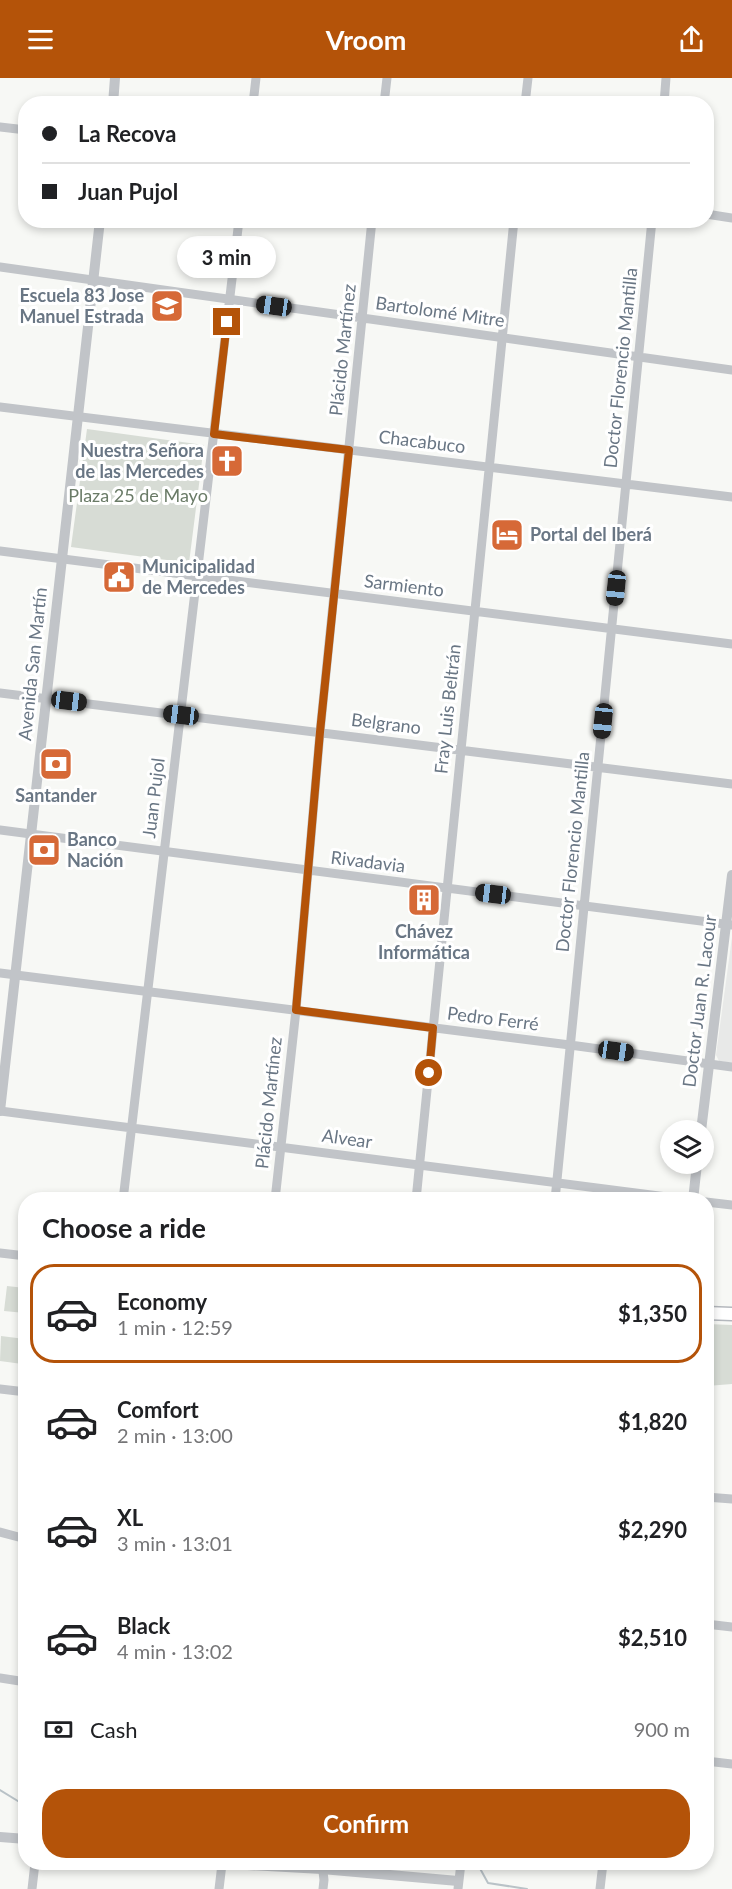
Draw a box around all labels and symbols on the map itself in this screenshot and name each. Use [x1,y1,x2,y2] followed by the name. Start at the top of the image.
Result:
[178,235,276,277] callout: 3 min
[599,267,641,469] street label: Doctor Florencio Mantilla
[324,283,360,417] street label: Plácido Martínez
[19,284,144,327] place label: Escuela 83 Jose Manuel Estrada
[149,288,185,324] school or university icon: Escuela 83 Jose Manuel Estrada
[374,291,506,331] street label: Bartolomé Mitre
[255,295,293,317] car
[213,308,240,335] route end
[377,425,467,457] street label: Chacabuco
[75,439,204,482] place label: Nuestra Señora de las Mercedes
[209,443,245,479] church icon: Nuestra Señora de las Mercedes
[68,484,208,506] park label: Plaza 25 de Mayo
[489,517,525,553] hotel icon: Portal del Iberá
[530,523,652,545] place label: Portal del Iberá
[142,555,255,598] place label: Municipalidad de Mercedes
[101,559,137,595] public building icon: Municipalidad de Mercedes
[363,569,445,601] street label: Sarmiento
[605,569,627,607] car
[13,586,51,742] street label: Avenida San Martín
[429,643,465,775] street label: Fray Luis Beltrán
[50,690,88,712] car
[592,702,614,740] car
[162,704,200,726] car
[350,708,422,738] street label: Belgrano
[38,746,74,782] bank icon: Santander
[551,751,593,953] street label: Doctor Florencio Mantilla
[137,757,169,839] street label: Juan Pujol
[15,784,97,806] place label: Santander
[67,828,124,871] place label: Banco Nación
[26,832,62,868] bank icon: Banco Nación
[330,846,407,876] street label: Rivadavia
[406,882,442,918] building icon: Chávez Informática
[474,883,512,905] car
[678,913,721,1088] street label: Doctor Juan R. Lacour
[378,920,470,963] place label: Chávez Informática
[446,1001,540,1035] street label: Pedro Ferré
[250,1036,286,1170] street label: Plácido Martínez
[597,1040,635,1062] car
[415,1059,442,1086] route start
[321,1124,374,1152] street label: Alvear

